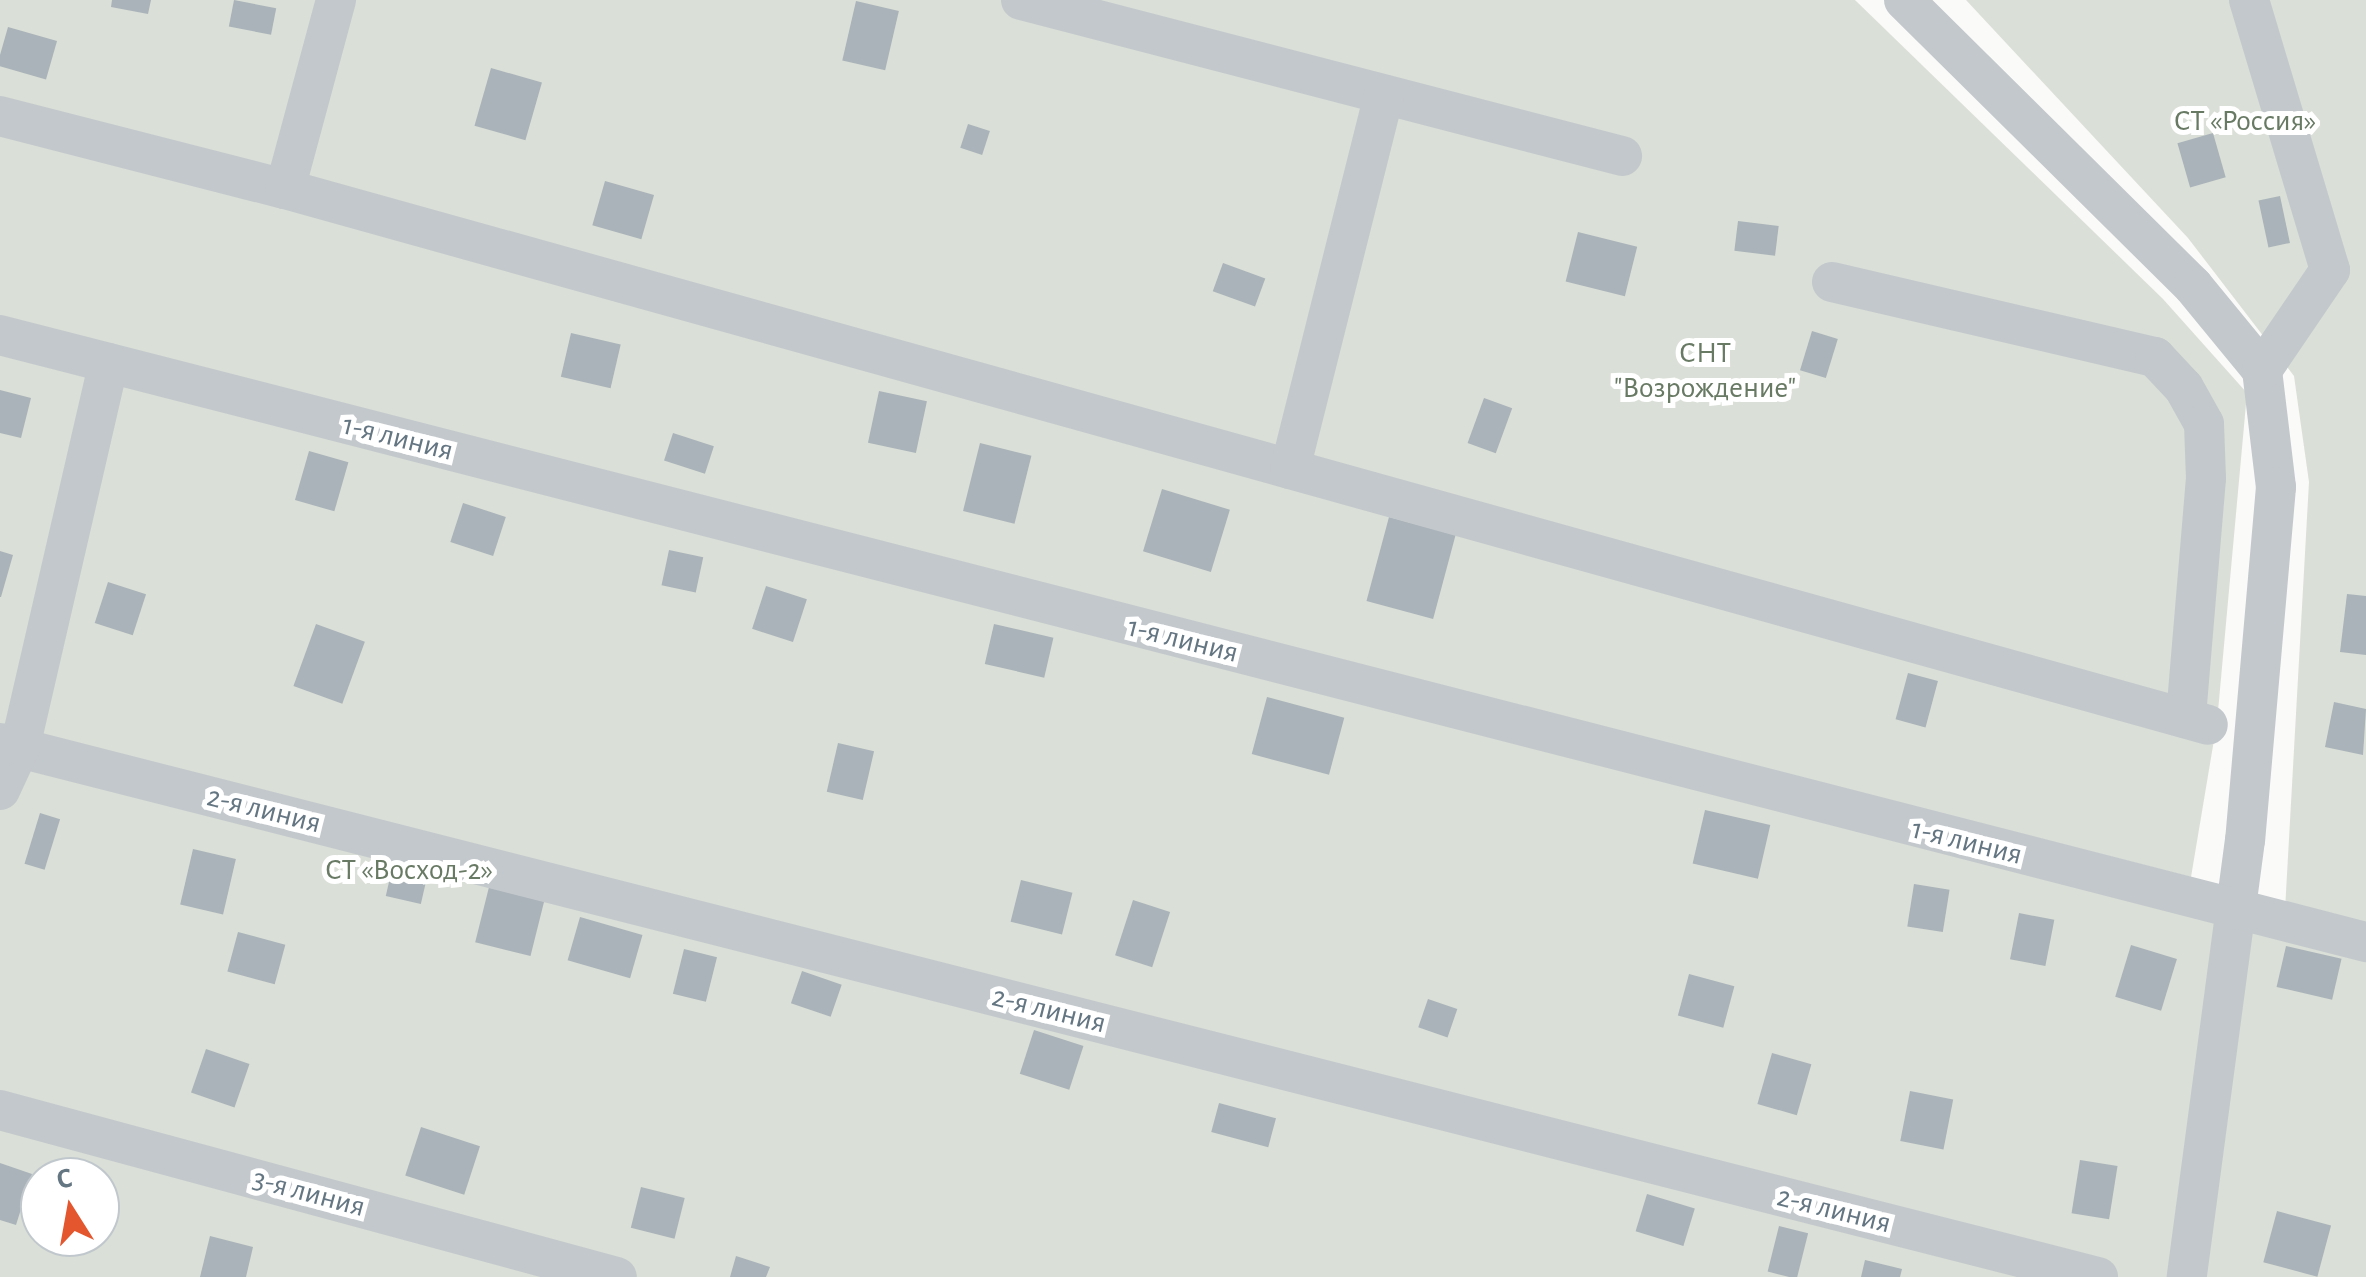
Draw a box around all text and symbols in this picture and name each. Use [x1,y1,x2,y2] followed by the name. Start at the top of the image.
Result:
[2174,103,2316,139] park label: СТ «Россия»
[1614,335,1796,406] park label: СНТ "Возрождение"
[339,407,457,469] street label: 1-я линия
[1124,609,1242,671] street label: 1-я линия
[203,778,325,842] street label: 2-я линия
[1908,811,2026,873] street label: 1-я линия
[325,852,493,888] park label: СТ «Восход-2»
[988,978,1110,1042] street label: 2-я линия
[20,1157,120,1257] north arrow
[249,1161,369,1225] street label: 3-я линия
[54,1164,75,1195] text: С
[1773,1178,1895,1242] street label: 2-я линия

